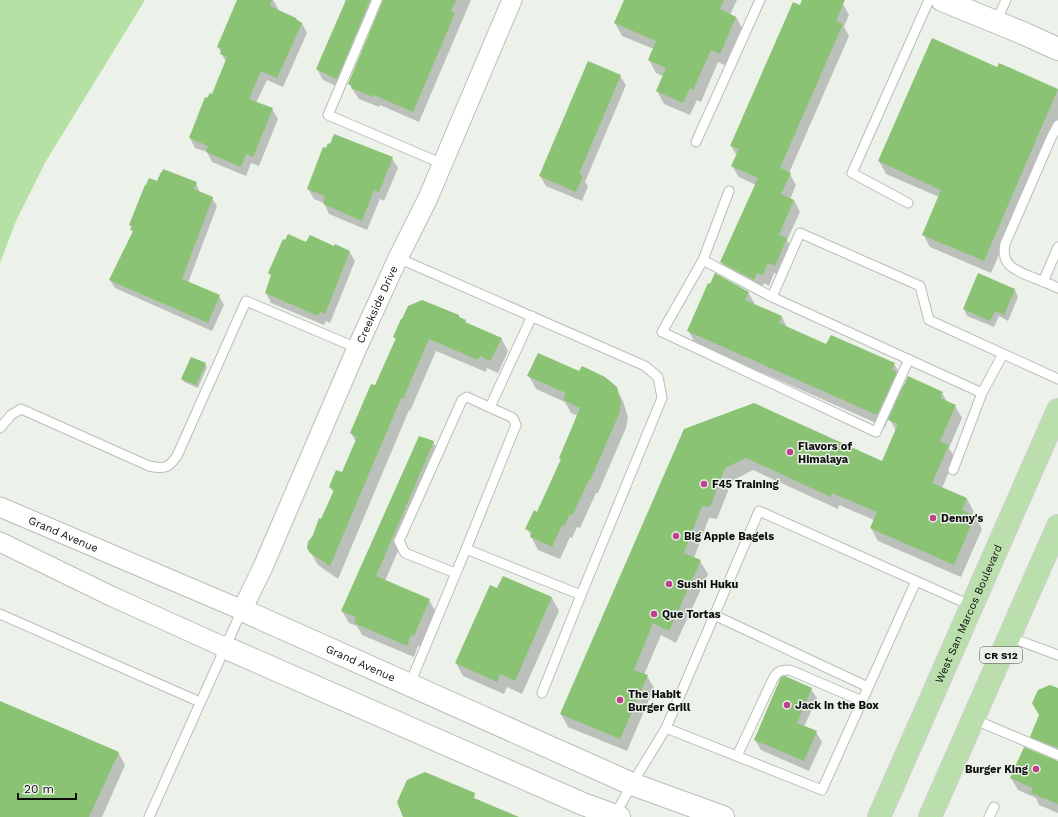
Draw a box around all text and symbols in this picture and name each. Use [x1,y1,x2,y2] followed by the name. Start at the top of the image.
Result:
[354,264,401,346] street label: Creekside Drive
[798,440,852,466] place label: Flavors of Himalaya
[785,447,795,457] marker: Flavors of Himalaya
[712,478,779,491] place label: F45 Training
[699,479,709,489] marker: F45 Training
[941,512,984,525] place label: Denny's
[928,513,938,523] marker: Denny's
[26,514,100,555] street label: Grand Avenue
[684,530,774,543] place label: Big Apple Bagels
[671,531,681,541] marker: Big Apple Bagels
[933,543,1005,685] street label: West San Marcos Boulevard
[677,578,739,591] place label: Sushi Huku
[664,579,674,589] marker: Sushi Huku
[662,608,721,621] place label: Que Tortas
[649,609,659,619] marker: Que Tortas
[324,642,397,685] street label: Grand Avenue
[980,647,1022,663] road number: CR S12
[628,688,691,714] place label: The Habit Burger Grill
[615,695,625,705] marker: The Habit Burger Grill
[795,699,879,712] place label: Jack in the Box
[782,700,792,710] marker: Jack in the Box
[965,763,1029,776] place label: Burger King
[1031,764,1041,774] marker: Burger King
[18,775,76,801] scale bar
[24,782,54,796] text: 20 m

